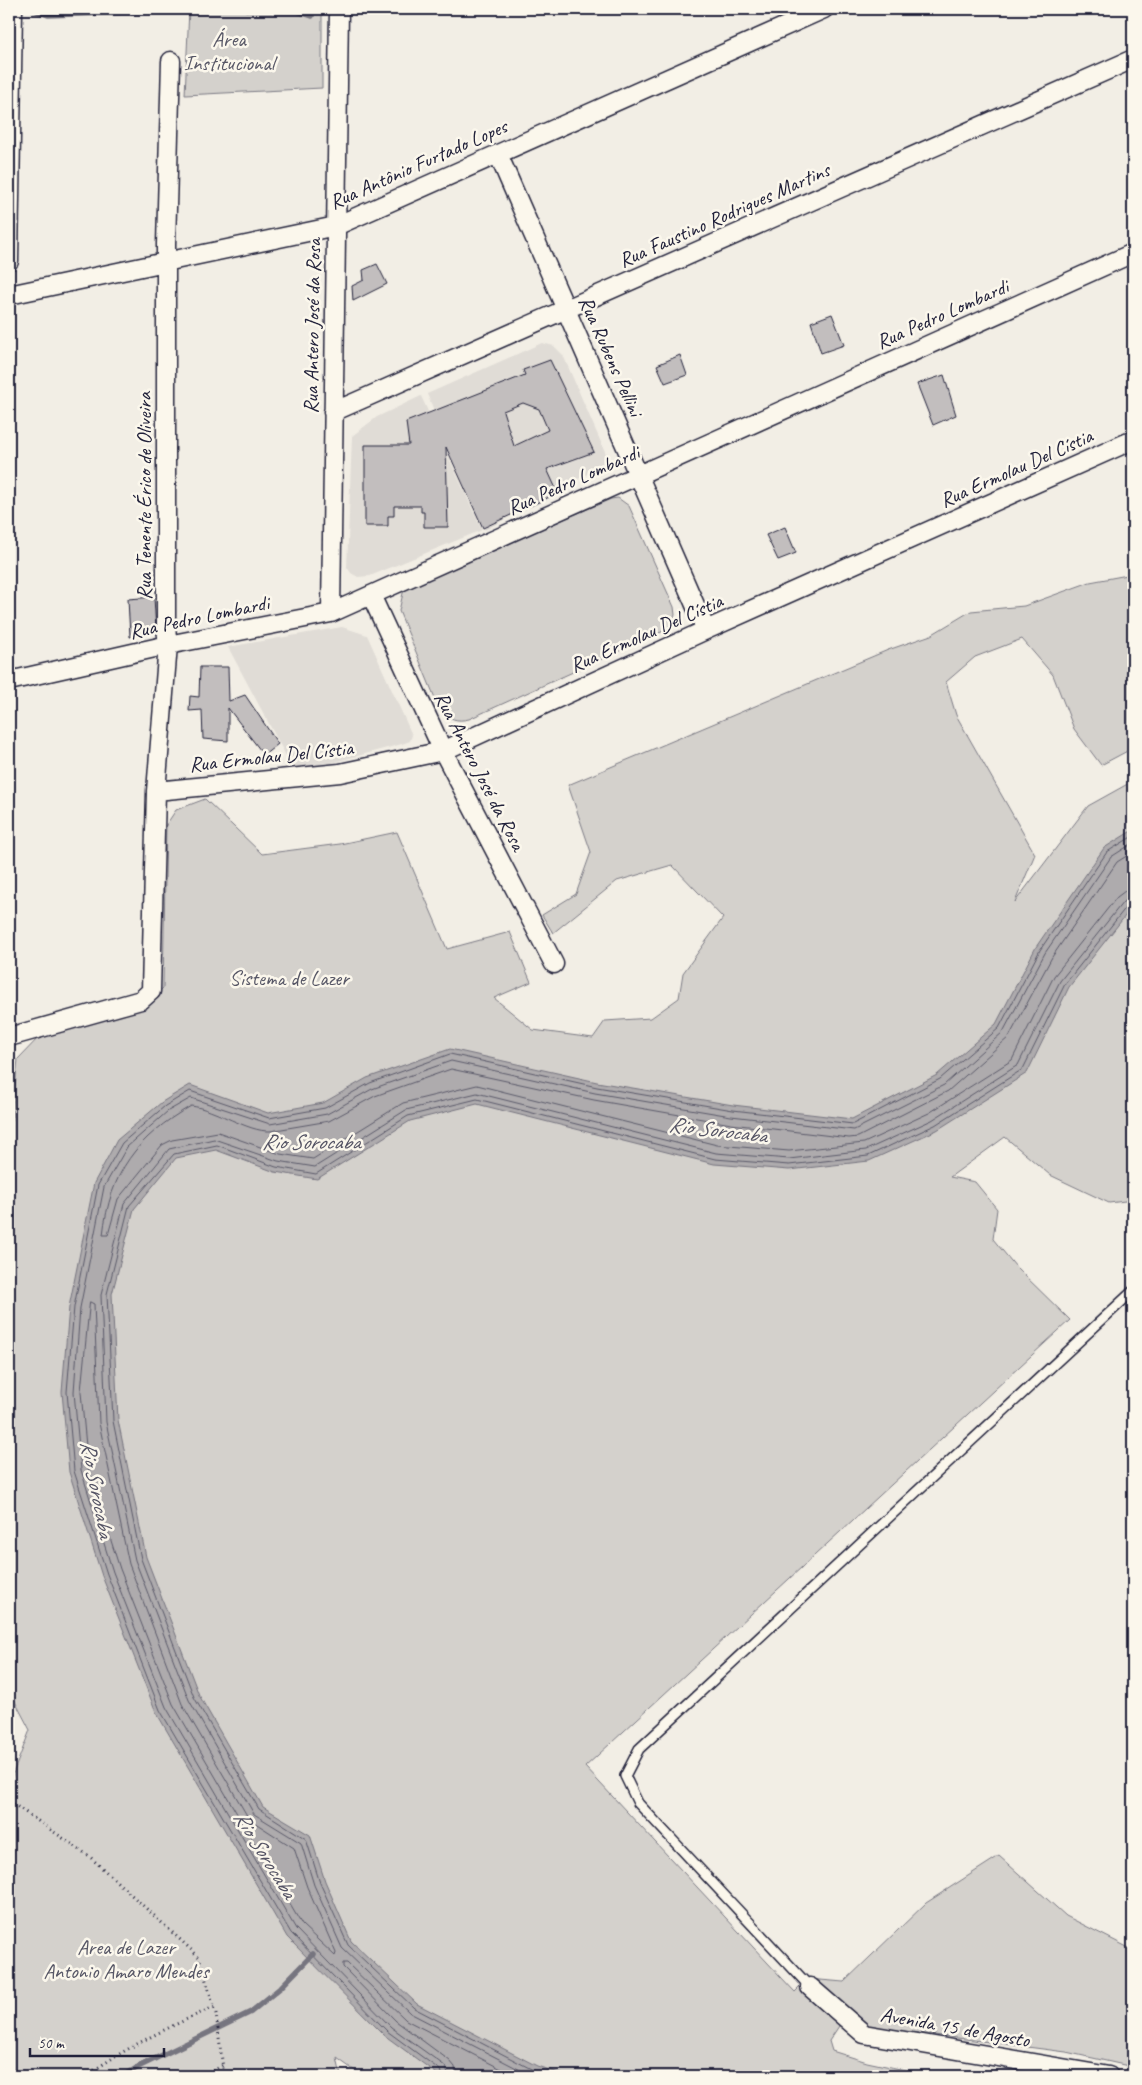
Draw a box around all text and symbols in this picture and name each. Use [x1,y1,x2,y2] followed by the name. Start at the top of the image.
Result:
[184,26,278,76] park label: Área Institucional
[325,112,513,215] street label: Rua Antônio Furtado Lopes
[614,156,835,273] street label: Rua Faustino Rodrigues Martins
[297,236,327,414] street label: Rua Antero José da Rosa
[872,272,1015,355] street label: Rua Pedro Lombardi
[573,292,650,423] street label: Rua Rubens Pellini
[131,390,157,600] street label: Rua Tenente Érico de Oliveira
[936,422,1098,513] street label: Rua Ermolau Del Cístia
[503,438,646,521] street label: Rua Pedro Lombardi
[566,587,728,678] street label: Rua Ermolau Del Cístia
[127,589,274,644] street label: Rua Pedro Lombardi
[429,687,532,857] street label: Rua Antero José da Rosa
[188,734,356,778] street label: Rua Ermolau Del Cístia
[229,965,350,991] park label: Sistema de Lazer
[667,1110,771,1150] water label: Rio Sorocaba
[262,1128,363,1156] water label: Rio Sorocaba
[74,1438,121,1543] water label: Rio Sorocaba
[227,1805,305,1906] water label: Rio Sorocaba
[43,1934,210,1984] park label: Area de Lazer Antonio Amaro Mendes
[879,2001,1033,2053] street label: Avenida 15 de Agosto
[30,2025,164,2057] scale bar
[38,2034,65,2053] text: 50 m

